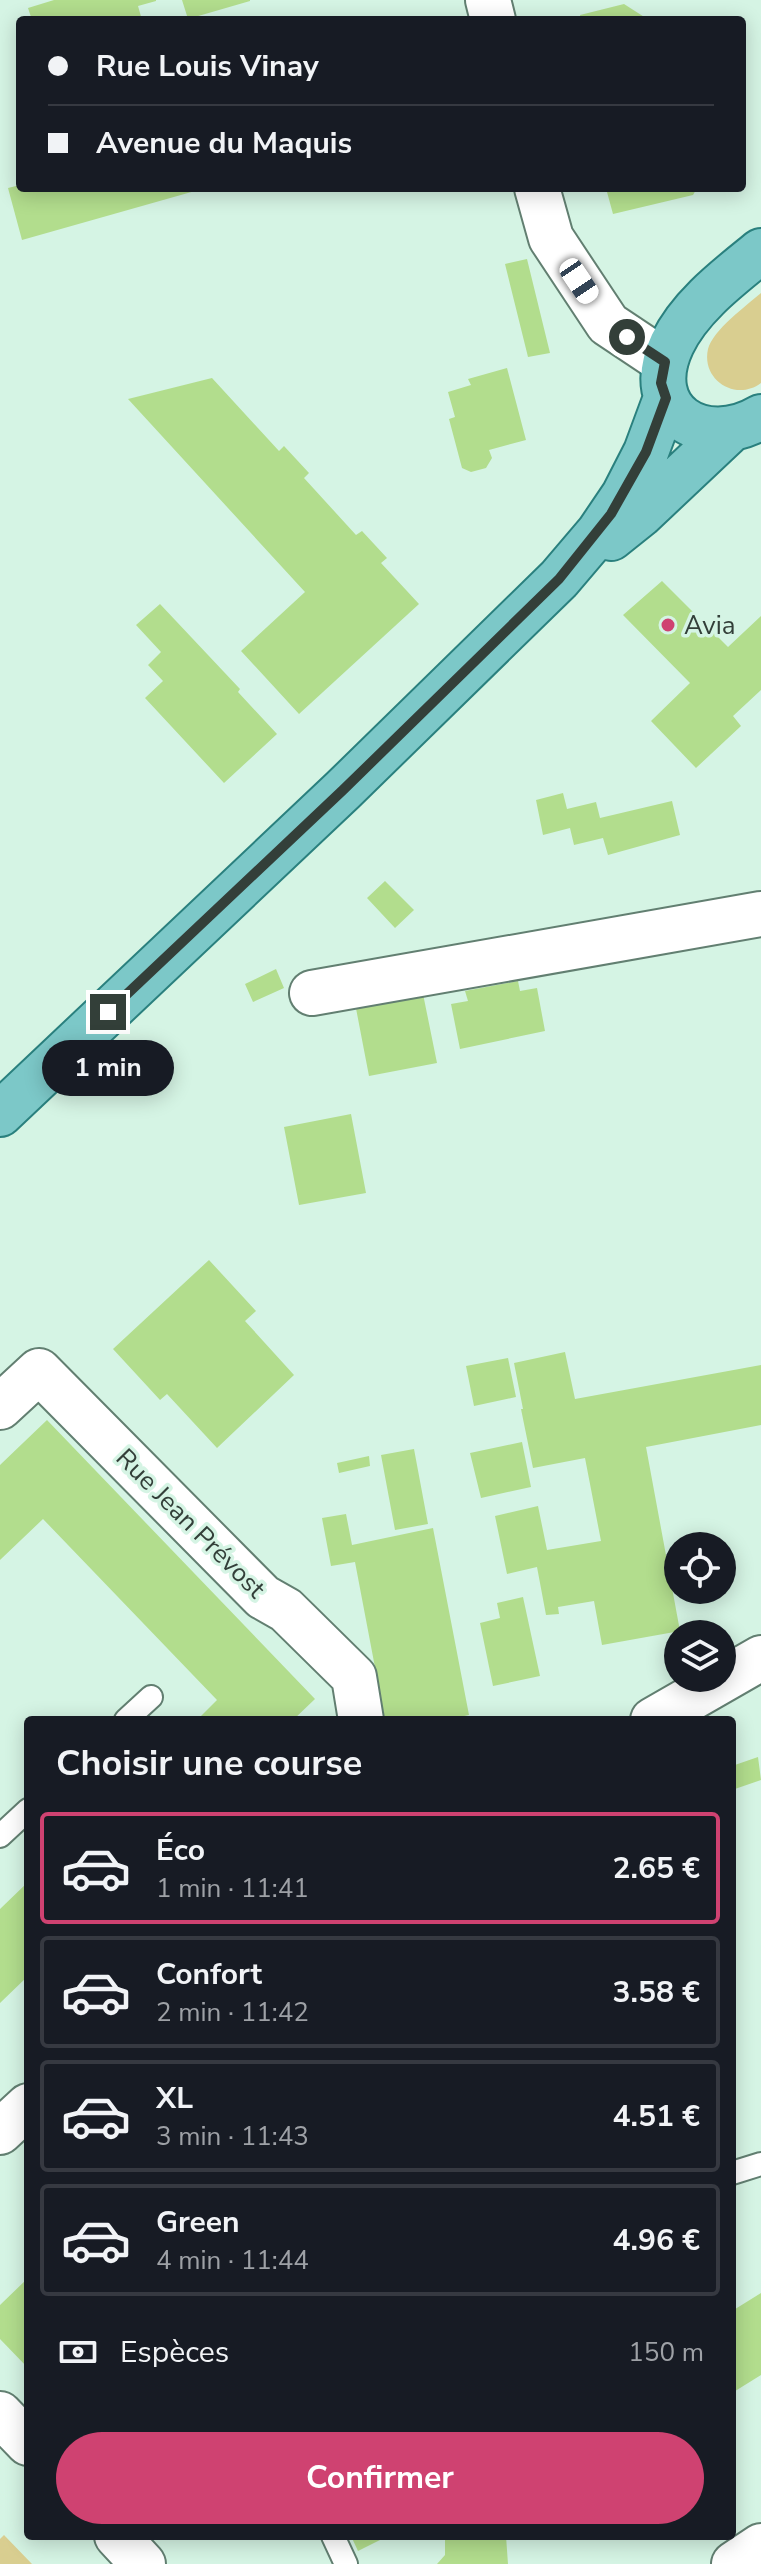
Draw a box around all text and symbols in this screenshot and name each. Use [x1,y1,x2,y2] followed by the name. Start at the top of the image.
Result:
[96,46,319,87] text: Rue Louis Vinay
[96,123,352,164] text: Avenue du Maquis
[556,254,602,308] car
[609,319,645,355] route start
[684,608,735,643] place label: Avia
[659,616,677,634] marker: Avia
[90,994,126,1030] route end
[42,1040,174,1096] callout: 1 min
[74,1050,142,1085] text: 1 min
[108,1441,274,1606] street label: Rue Jean Prévost
[664,1532,736,1692] map controls
[664,1532,736,1604] button: locate
[664,1620,736,1692] button: layers
[56,1739,362,1788] text: Choisir une course
[156,1830,205,1871] text: Éco
[60,1832,132,1904] icon: car
[612,1848,700,1889] text: 2.65 €
[156,1871,309,1906] text: 1 min · 11:41
[156,1954,262,1995] text: Confort
[60,1956,132,2028] icon: car
[612,1972,700,2013] text: 3.58 €
[156,1995,309,2030] text: 2 min · 11:42
[156,2078,193,2119] text: XL
[60,2080,132,2152] icon: car
[612,2096,700,2137] text: 4.51 €
[156,2119,309,2154] text: 3 min · 11:43
[156,2202,240,2243] text: Green
[60,2204,132,2276] icon: car
[612,2220,700,2261] text: 4.96 €
[156,2243,309,2278] text: 4 min · 11:44
[56,2330,100,2374] icon: cash
[120,2332,229,2373] text: Espèces
[628,2335,704,2370] text: 150 m
[56,2432,704,2524] button: Confirmer

